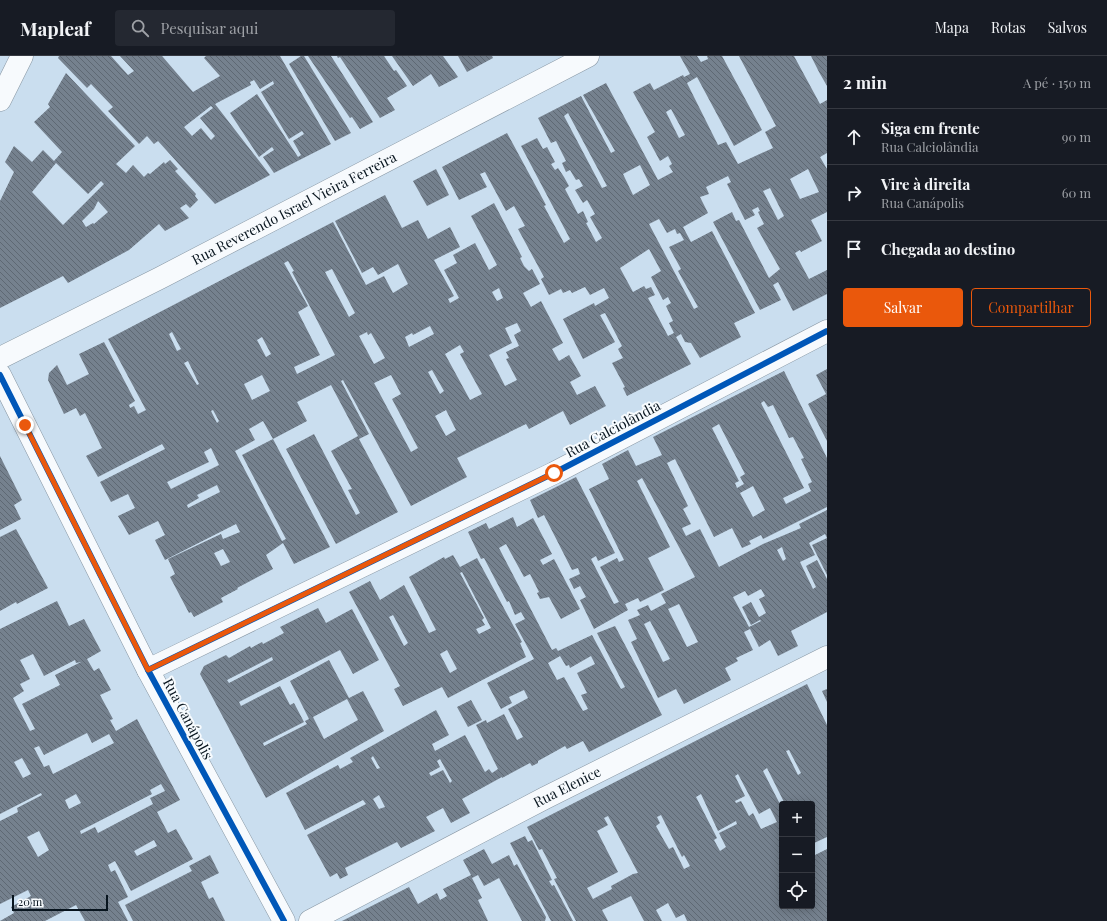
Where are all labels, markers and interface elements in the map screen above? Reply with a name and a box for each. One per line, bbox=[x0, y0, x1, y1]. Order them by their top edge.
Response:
search box bbox=[115, 10, 395, 46]
text: Mapleaf bbox=[20, 15, 91, 41]
icon: search bbox=[129, 17, 151, 39]
text: Pesquisar aqui bbox=[161, 18, 258, 38]
text: Mapa bbox=[935, 18, 969, 37]
text: Rotas bbox=[991, 18, 1026, 37]
text: Salvos bbox=[1048, 18, 1087, 37]
text: 2 min bbox=[843, 71, 887, 93]
text: A pé · 150 m bbox=[1023, 74, 1091, 91]
text: Siga em frente bbox=[881, 118, 980, 138]
icon: ahead bbox=[843, 126, 865, 148]
text: 90 m bbox=[1062, 128, 1091, 145]
text: Rua Calciolândia bbox=[881, 138, 978, 155]
street label: Rua Reverendo Israel Vieira Ferreira bbox=[188, 147, 400, 269]
text: Vire à direita bbox=[881, 174, 970, 194]
icon: right bbox=[843, 182, 865, 204]
text: 60 m bbox=[1062, 184, 1091, 201]
text: Rua Canápolis bbox=[881, 194, 964, 211]
icon: arrive bbox=[843, 238, 865, 260]
text: Chegada ao destino bbox=[881, 239, 1015, 259]
button: Salvar bbox=[843, 288, 963, 327]
button: Compartilhar bbox=[971, 288, 1091, 327]
street label: Rua Calciolândia bbox=[562, 396, 664, 462]
route end bbox=[16, 416, 34, 434]
route start bbox=[545, 464, 563, 482]
street label: Rua Canápolis bbox=[159, 675, 218, 763]
street label: Rua Elenice bbox=[530, 762, 604, 812]
map controls bbox=[779, 801, 815, 909]
button: + bbox=[779, 801, 815, 837]
button: − bbox=[779, 837, 815, 873]
button: locate bbox=[779, 873, 815, 909]
scale bar bbox=[12, 893, 108, 912]
text: 20 m bbox=[18, 894, 42, 909]

